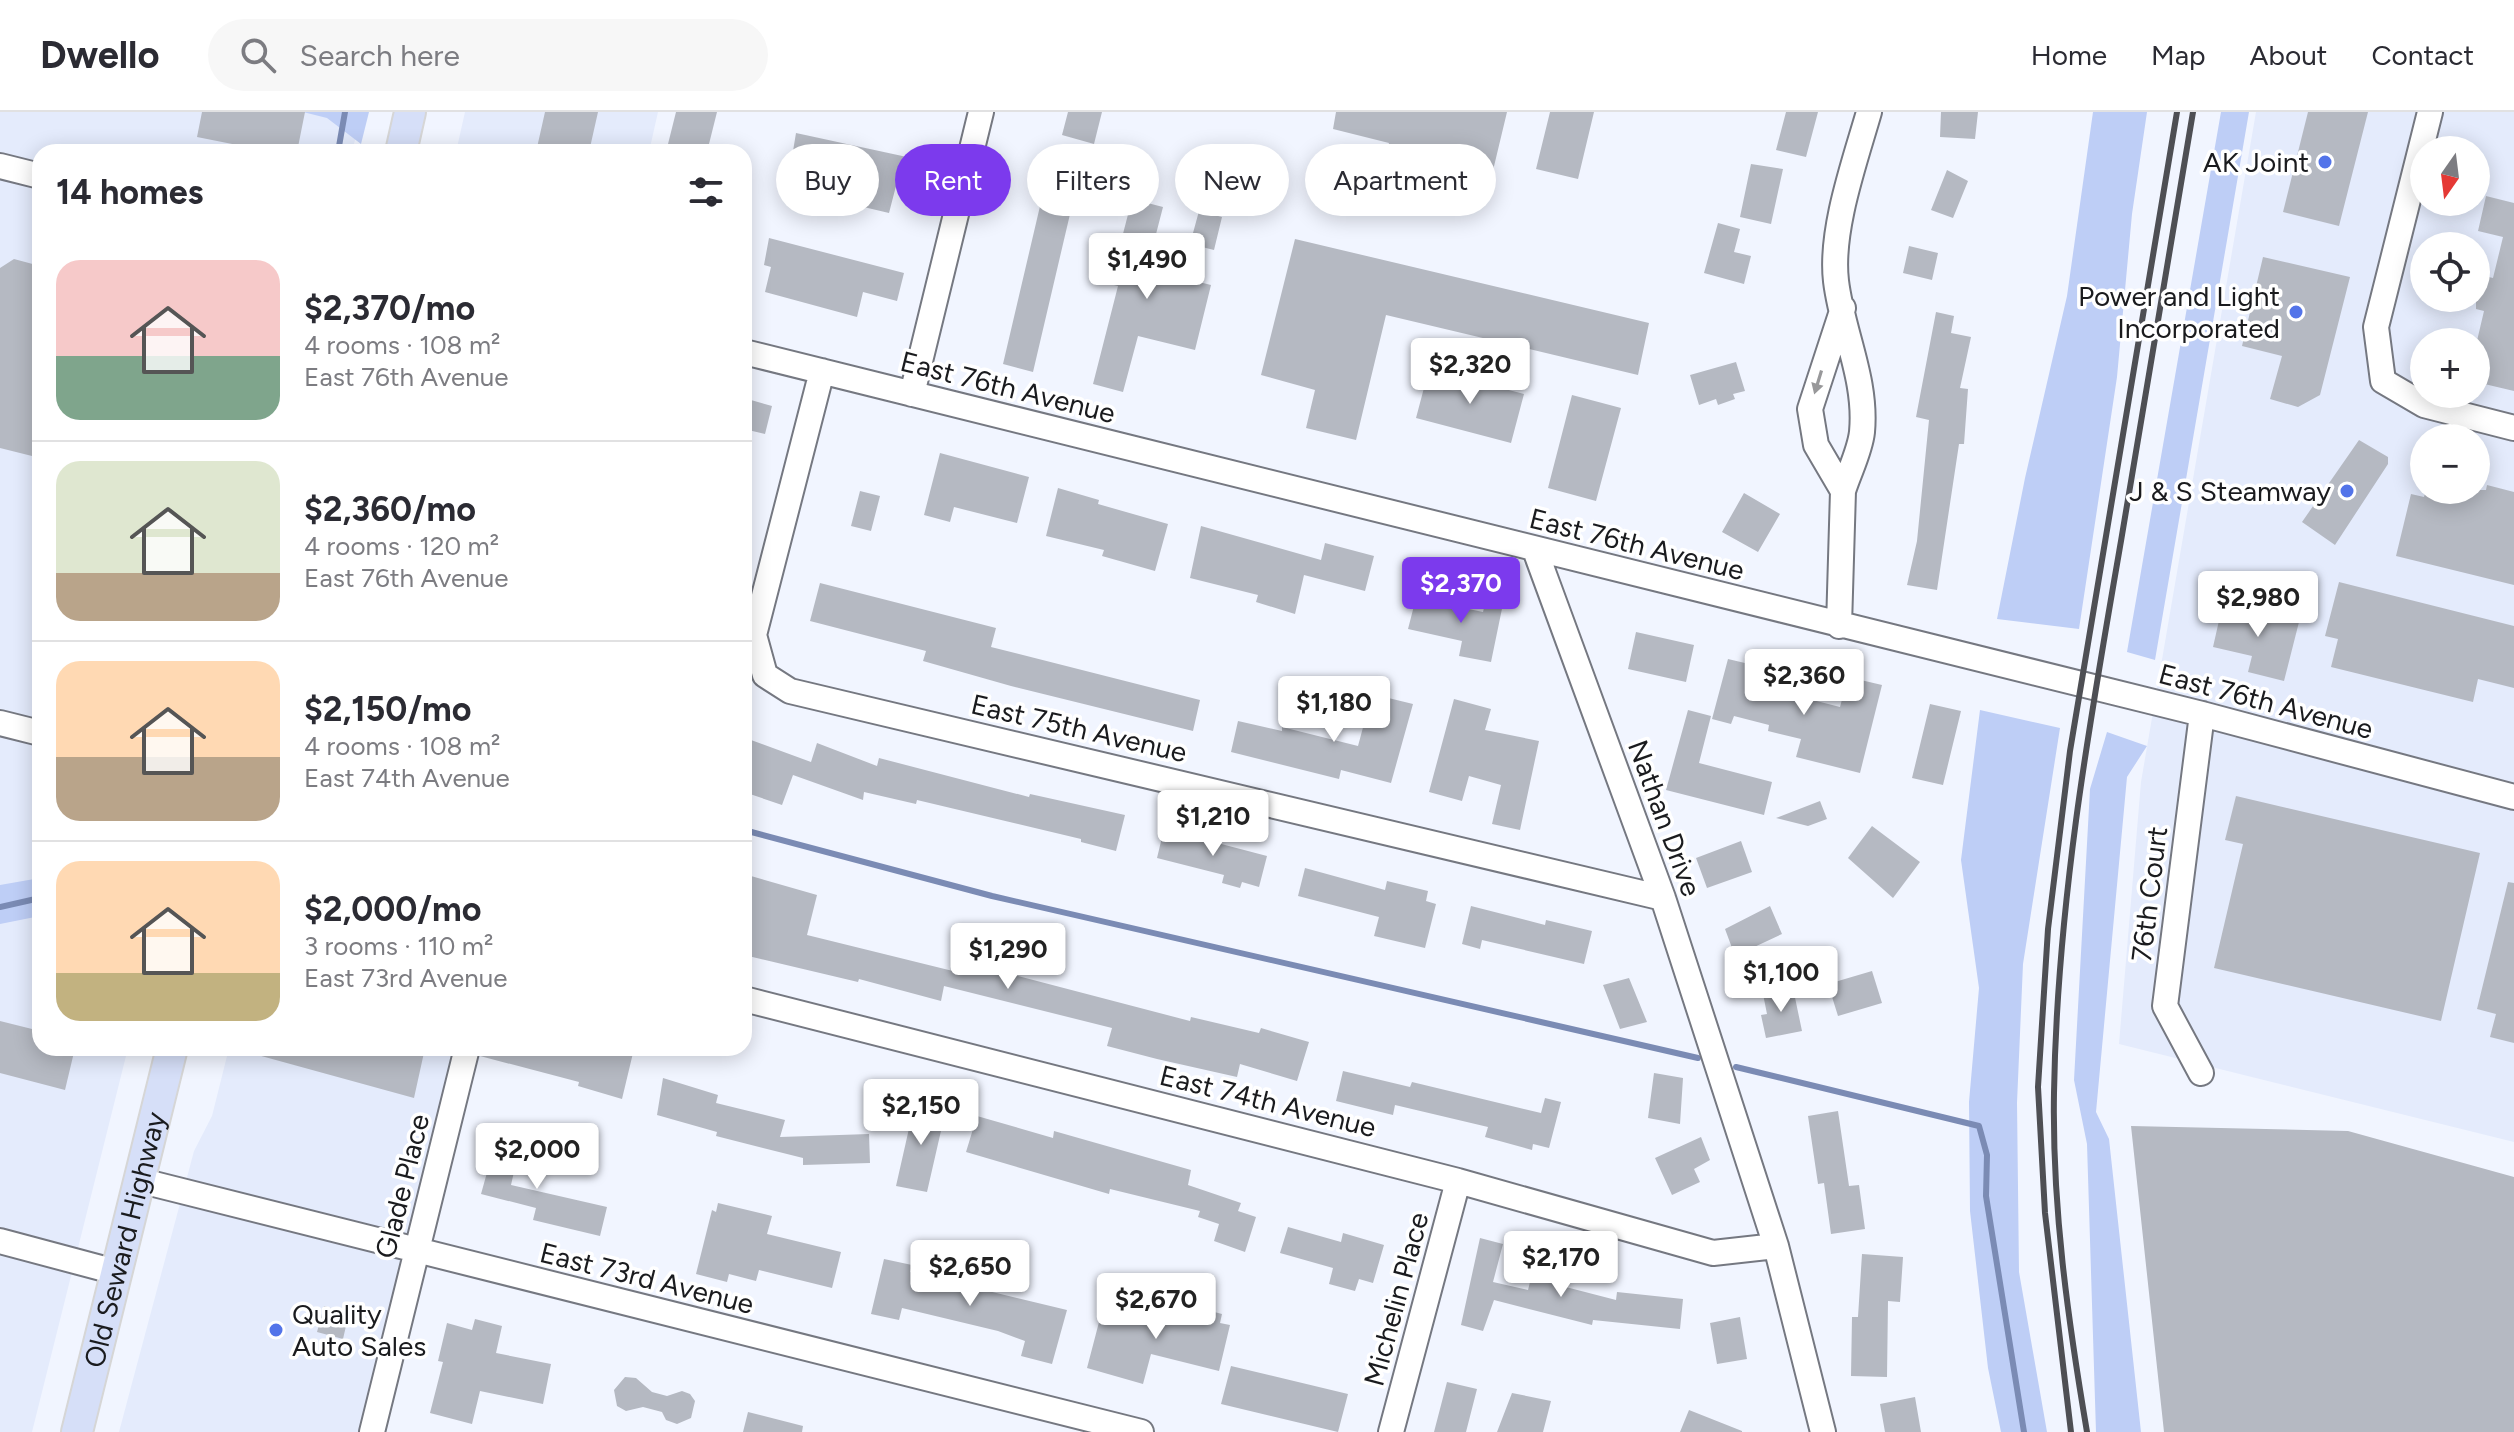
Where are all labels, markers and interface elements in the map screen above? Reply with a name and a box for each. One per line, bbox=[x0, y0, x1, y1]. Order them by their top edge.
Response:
search box bbox=[208, 19, 768, 91]
text: Dwello bbox=[40, 32, 160, 78]
icon: search bbox=[236, 33, 280, 77]
text: Search here bbox=[300, 37, 460, 74]
text: Home bbox=[2031, 38, 2107, 72]
text: Map bbox=[2151, 38, 2206, 72]
text: About bbox=[2250, 38, 2327, 72]
text: Contact bbox=[2371, 38, 2474, 72]
north arrow bbox=[2410, 136, 2490, 216]
map controls bbox=[2410, 136, 2490, 504]
chip: Buy bbox=[776, 144, 879, 216]
chip: Rent bbox=[895, 144, 1011, 216]
chip: Filters bbox=[1027, 144, 1159, 216]
chip: New bbox=[1175, 144, 1289, 216]
chip: Apartment bbox=[1305, 144, 1496, 216]
place label: AK Joint bbox=[2203, 145, 2309, 179]
marker: AK Joint bbox=[2316, 153, 2334, 171]
icon: filters bbox=[684, 170, 728, 214]
text: 14 homes bbox=[56, 172, 203, 213]
button: locate bbox=[2410, 232, 2490, 312]
pin: $1,490 bbox=[1082, 233, 1212, 301]
text: $1,490 bbox=[1107, 243, 1187, 275]
place label: Power and Light Incorporated bbox=[2078, 279, 2280, 345]
text: $2,370/mo bbox=[304, 288, 475, 329]
icon: home bbox=[120, 292, 216, 388]
marker: Power and Light Incorporated bbox=[2287, 303, 2305, 321]
button: + bbox=[2410, 328, 2490, 408]
text: 4 rooms · 108 m² bbox=[304, 329, 501, 361]
pin: $2,320 bbox=[1405, 338, 1535, 406]
street label: East 76th Avenue bbox=[897, 344, 1119, 430]
text: $2,320 bbox=[1429, 348, 1511, 380]
text: East 76th Avenue bbox=[304, 361, 508, 393]
one-way arrow bbox=[1811, 370, 1824, 394]
button: − bbox=[2410, 424, 2490, 504]
place label: J & S Steamway bbox=[2129, 474, 2331, 508]
marker: J & S Steamway bbox=[2338, 482, 2356, 500]
text: $2,360/mo bbox=[304, 489, 476, 530]
icon: home bbox=[120, 493, 216, 589]
street label: East 76th Avenue bbox=[1526, 501, 1748, 587]
text: 4 rooms · 120 m² bbox=[304, 530, 499, 562]
pin: $2,370 bbox=[1396, 557, 1526, 625]
text: East 76th Avenue bbox=[304, 562, 508, 594]
text: $2,370 bbox=[1420, 567, 1502, 599]
pin: $2,980 bbox=[2193, 571, 2323, 639]
text: $2,980 bbox=[2216, 581, 2300, 613]
pin: $2,360 bbox=[1739, 649, 1869, 717]
street label: East 76th Avenue bbox=[2155, 656, 2377, 746]
text: $2,360 bbox=[1763, 659, 1845, 691]
pin: $1,180 bbox=[1269, 676, 1399, 744]
text: $1,180 bbox=[1296, 686, 1372, 718]
street label: East 75th Avenue bbox=[968, 687, 1190, 769]
text: $2,150/mo bbox=[304, 689, 471, 730]
icon: home bbox=[120, 693, 216, 789]
text: 4 rooms · 108 m² bbox=[304, 730, 501, 762]
street label: Nathan Drive bbox=[1621, 735, 1709, 901]
text: East 74th Avenue bbox=[304, 762, 510, 794]
pin: $1,210 bbox=[1148, 790, 1278, 858]
text: $1,210 bbox=[1176, 800, 1250, 832]
street label: 76th Court bbox=[2124, 824, 2174, 964]
text: $2,000/mo bbox=[304, 889, 481, 930]
icon: home bbox=[120, 893, 216, 989]
pin: $1,290 bbox=[943, 923, 1073, 991]
text: 3 rooms · 110 m² bbox=[304, 930, 493, 962]
text: $1,290 bbox=[968, 933, 1048, 965]
pin: $1,100 bbox=[1716, 946, 1846, 1014]
text: $1,100 bbox=[1743, 956, 1819, 988]
text: East 73rd Avenue bbox=[304, 962, 508, 994]
street label: East 74th Avenue bbox=[1156, 1058, 1380, 1144]
pin: $2,150 bbox=[856, 1079, 986, 1147]
text: $2,150 bbox=[881, 1089, 961, 1121]
street label: Old Seward Highway bbox=[77, 1108, 173, 1371]
street label: Glade Place bbox=[368, 1110, 436, 1262]
pin: $2,000 bbox=[472, 1123, 602, 1191]
text: $2,000 bbox=[494, 1133, 580, 1165]
street label: Michelin Place bbox=[1356, 1208, 1436, 1390]
pin: $2,170 bbox=[1496, 1231, 1626, 1299]
street label: East 73rd Avenue bbox=[537, 1235, 757, 1321]
pin: $2,650 bbox=[905, 1240, 1035, 1308]
text: $2,170 bbox=[1522, 1241, 1600, 1273]
text: $2,650 bbox=[928, 1250, 1012, 1282]
pin: $2,670 bbox=[1091, 1273, 1221, 1341]
text: $2,670 bbox=[1115, 1283, 1197, 1315]
place label: Quality Auto Sales bbox=[292, 1297, 426, 1363]
marker: Quality Auto Sales bbox=[267, 1321, 285, 1339]

